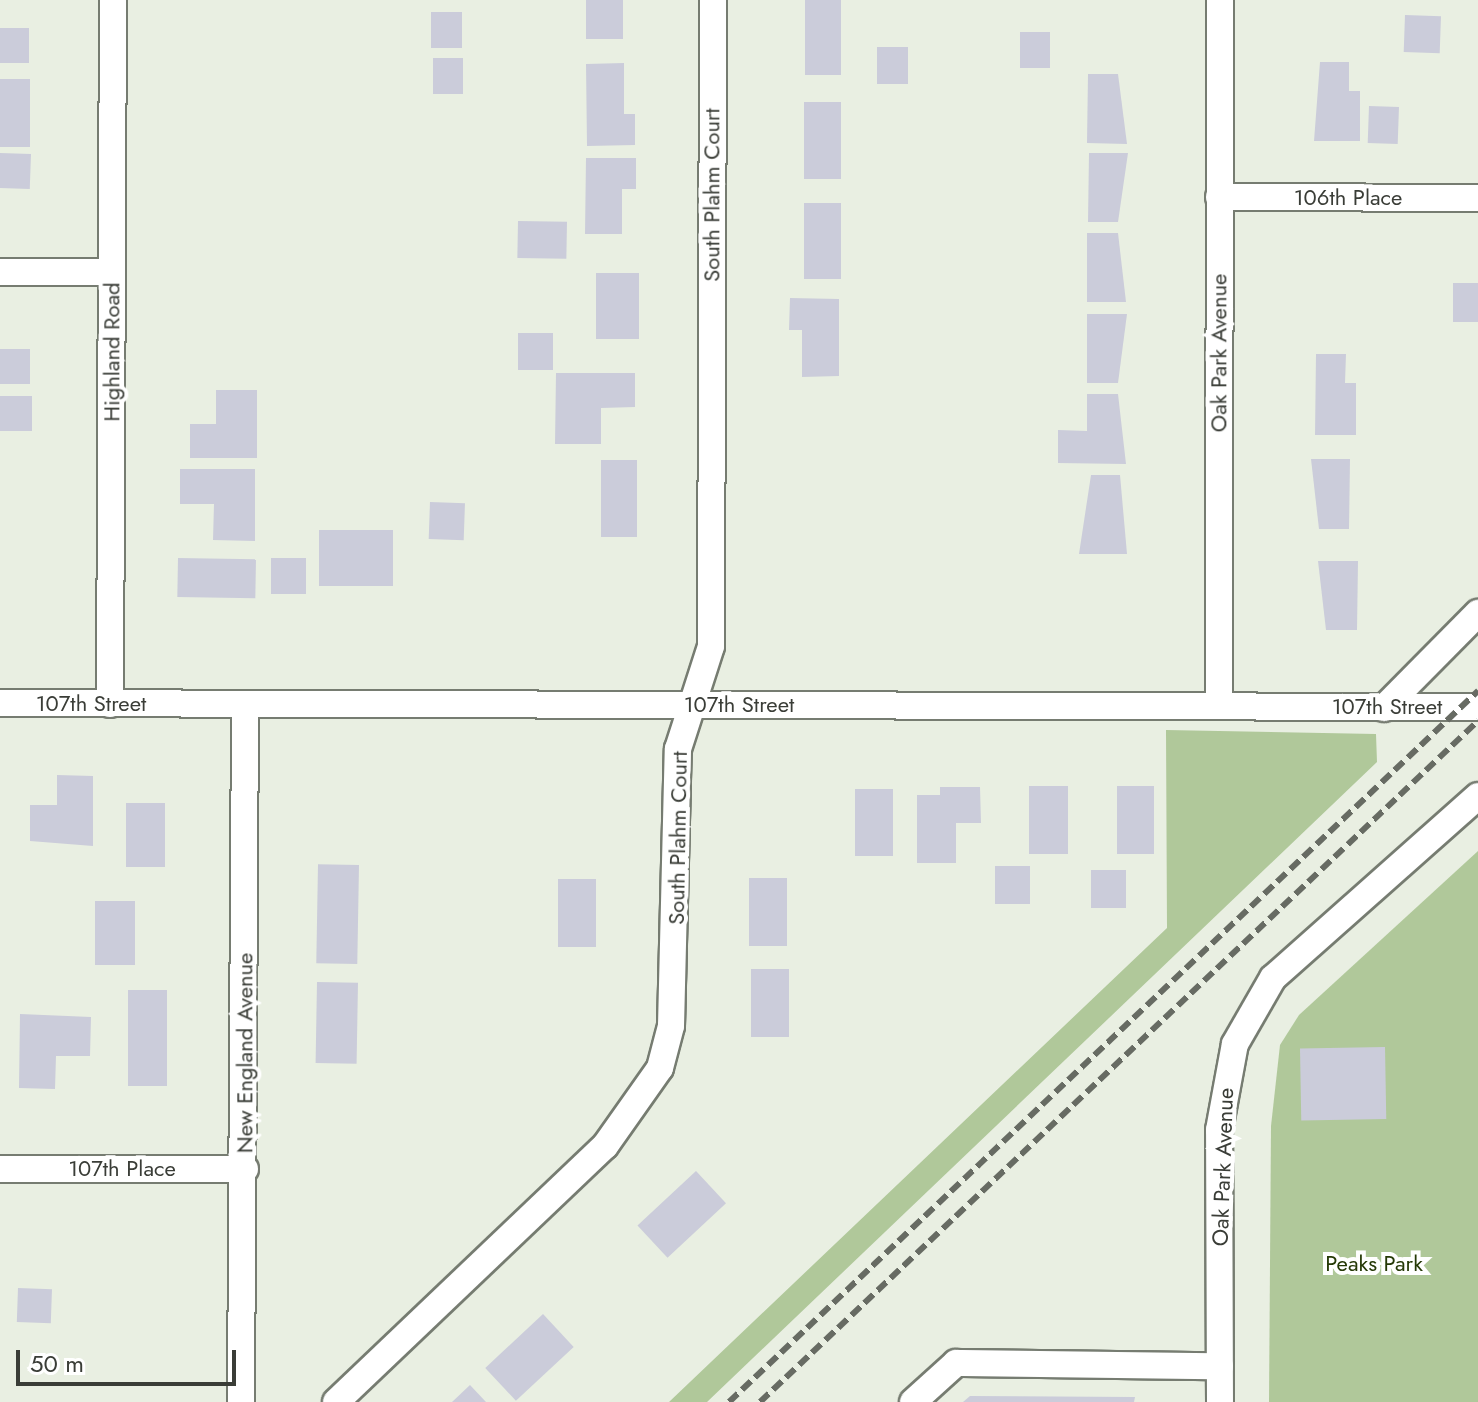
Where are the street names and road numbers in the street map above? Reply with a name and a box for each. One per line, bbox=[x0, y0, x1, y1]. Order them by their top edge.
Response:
street label: South Plahm Court bbox=[699, 108, 725, 282]
street label: 106th Place bbox=[1294, 185, 1402, 211]
street label: Oak Park Avenue bbox=[1206, 274, 1232, 432]
street label: Highland Road bbox=[99, 282, 125, 422]
street label: 107th Street bbox=[36, 691, 146, 717]
street label: 107th Street bbox=[684, 692, 794, 718]
street label: 107th Street bbox=[1332, 694, 1442, 720]
street label: South Plahm Court bbox=[663, 751, 693, 925]
street label: New England Avenue bbox=[232, 953, 258, 1153]
street label: Oak Park Avenue bbox=[1207, 1087, 1239, 1247]
street label: 107th Place bbox=[68, 1156, 176, 1182]

